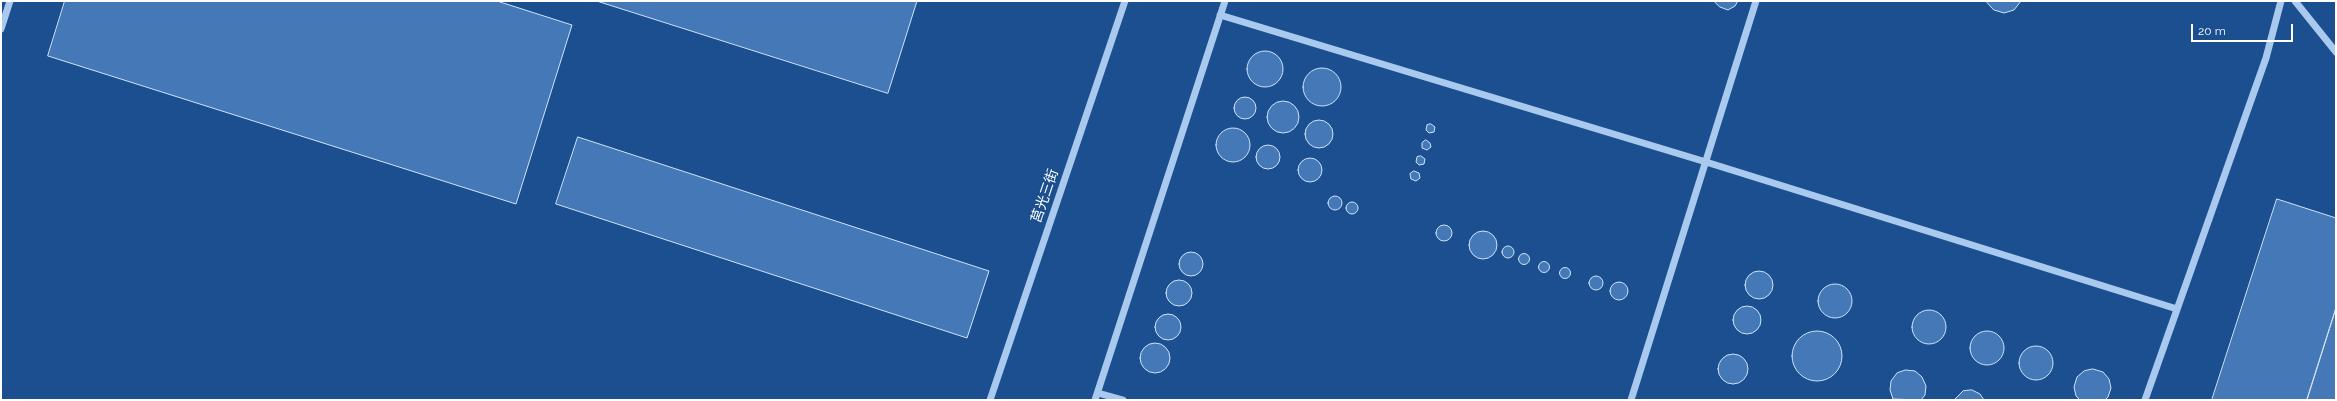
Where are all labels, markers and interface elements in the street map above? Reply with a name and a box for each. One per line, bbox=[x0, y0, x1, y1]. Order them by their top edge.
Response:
scale bar bbox=[2193, 16, 2295, 42]
text: 20 m bbox=[2198, 24, 2226, 38]
street label: 莒光三街 bbox=[1028, 167, 1062, 225]

